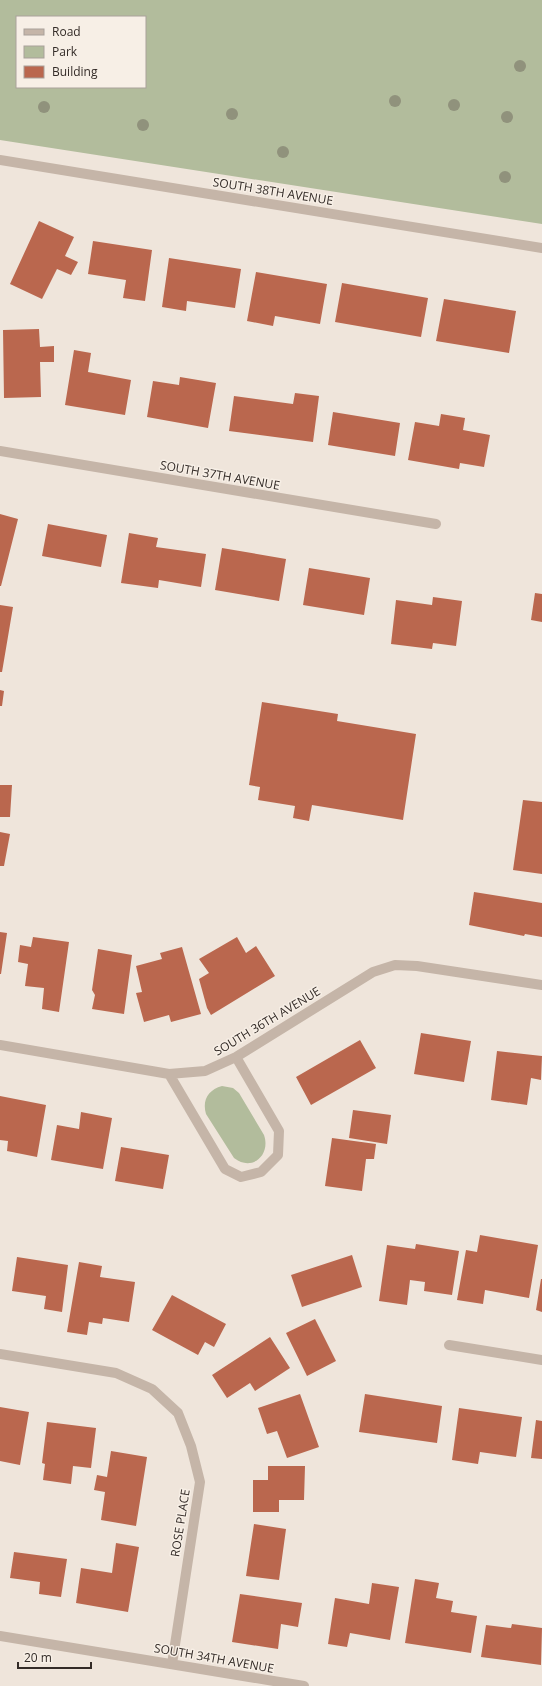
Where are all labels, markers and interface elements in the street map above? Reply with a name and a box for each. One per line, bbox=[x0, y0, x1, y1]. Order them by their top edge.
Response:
legend bbox=[16, 16, 146, 88]
text: Road bbox=[52, 23, 81, 40]
text: Park bbox=[52, 43, 78, 60]
text: Building bbox=[52, 63, 98, 80]
street label: SOUTH 38TH AVENUE bbox=[212, 173, 334, 209]
street label: SOUTH 37TH AVENUE bbox=[159, 456, 281, 494]
street label: SOUTH 36TH AVENUE bbox=[211, 982, 323, 1060]
street label: ROSE PLACE bbox=[166, 1488, 194, 1558]
street label: SOUTH 34TH AVENUE bbox=[153, 1639, 275, 1677]
scale bar bbox=[18, 1644, 91, 1670]
text: 20 m bbox=[24, 1649, 52, 1666]

